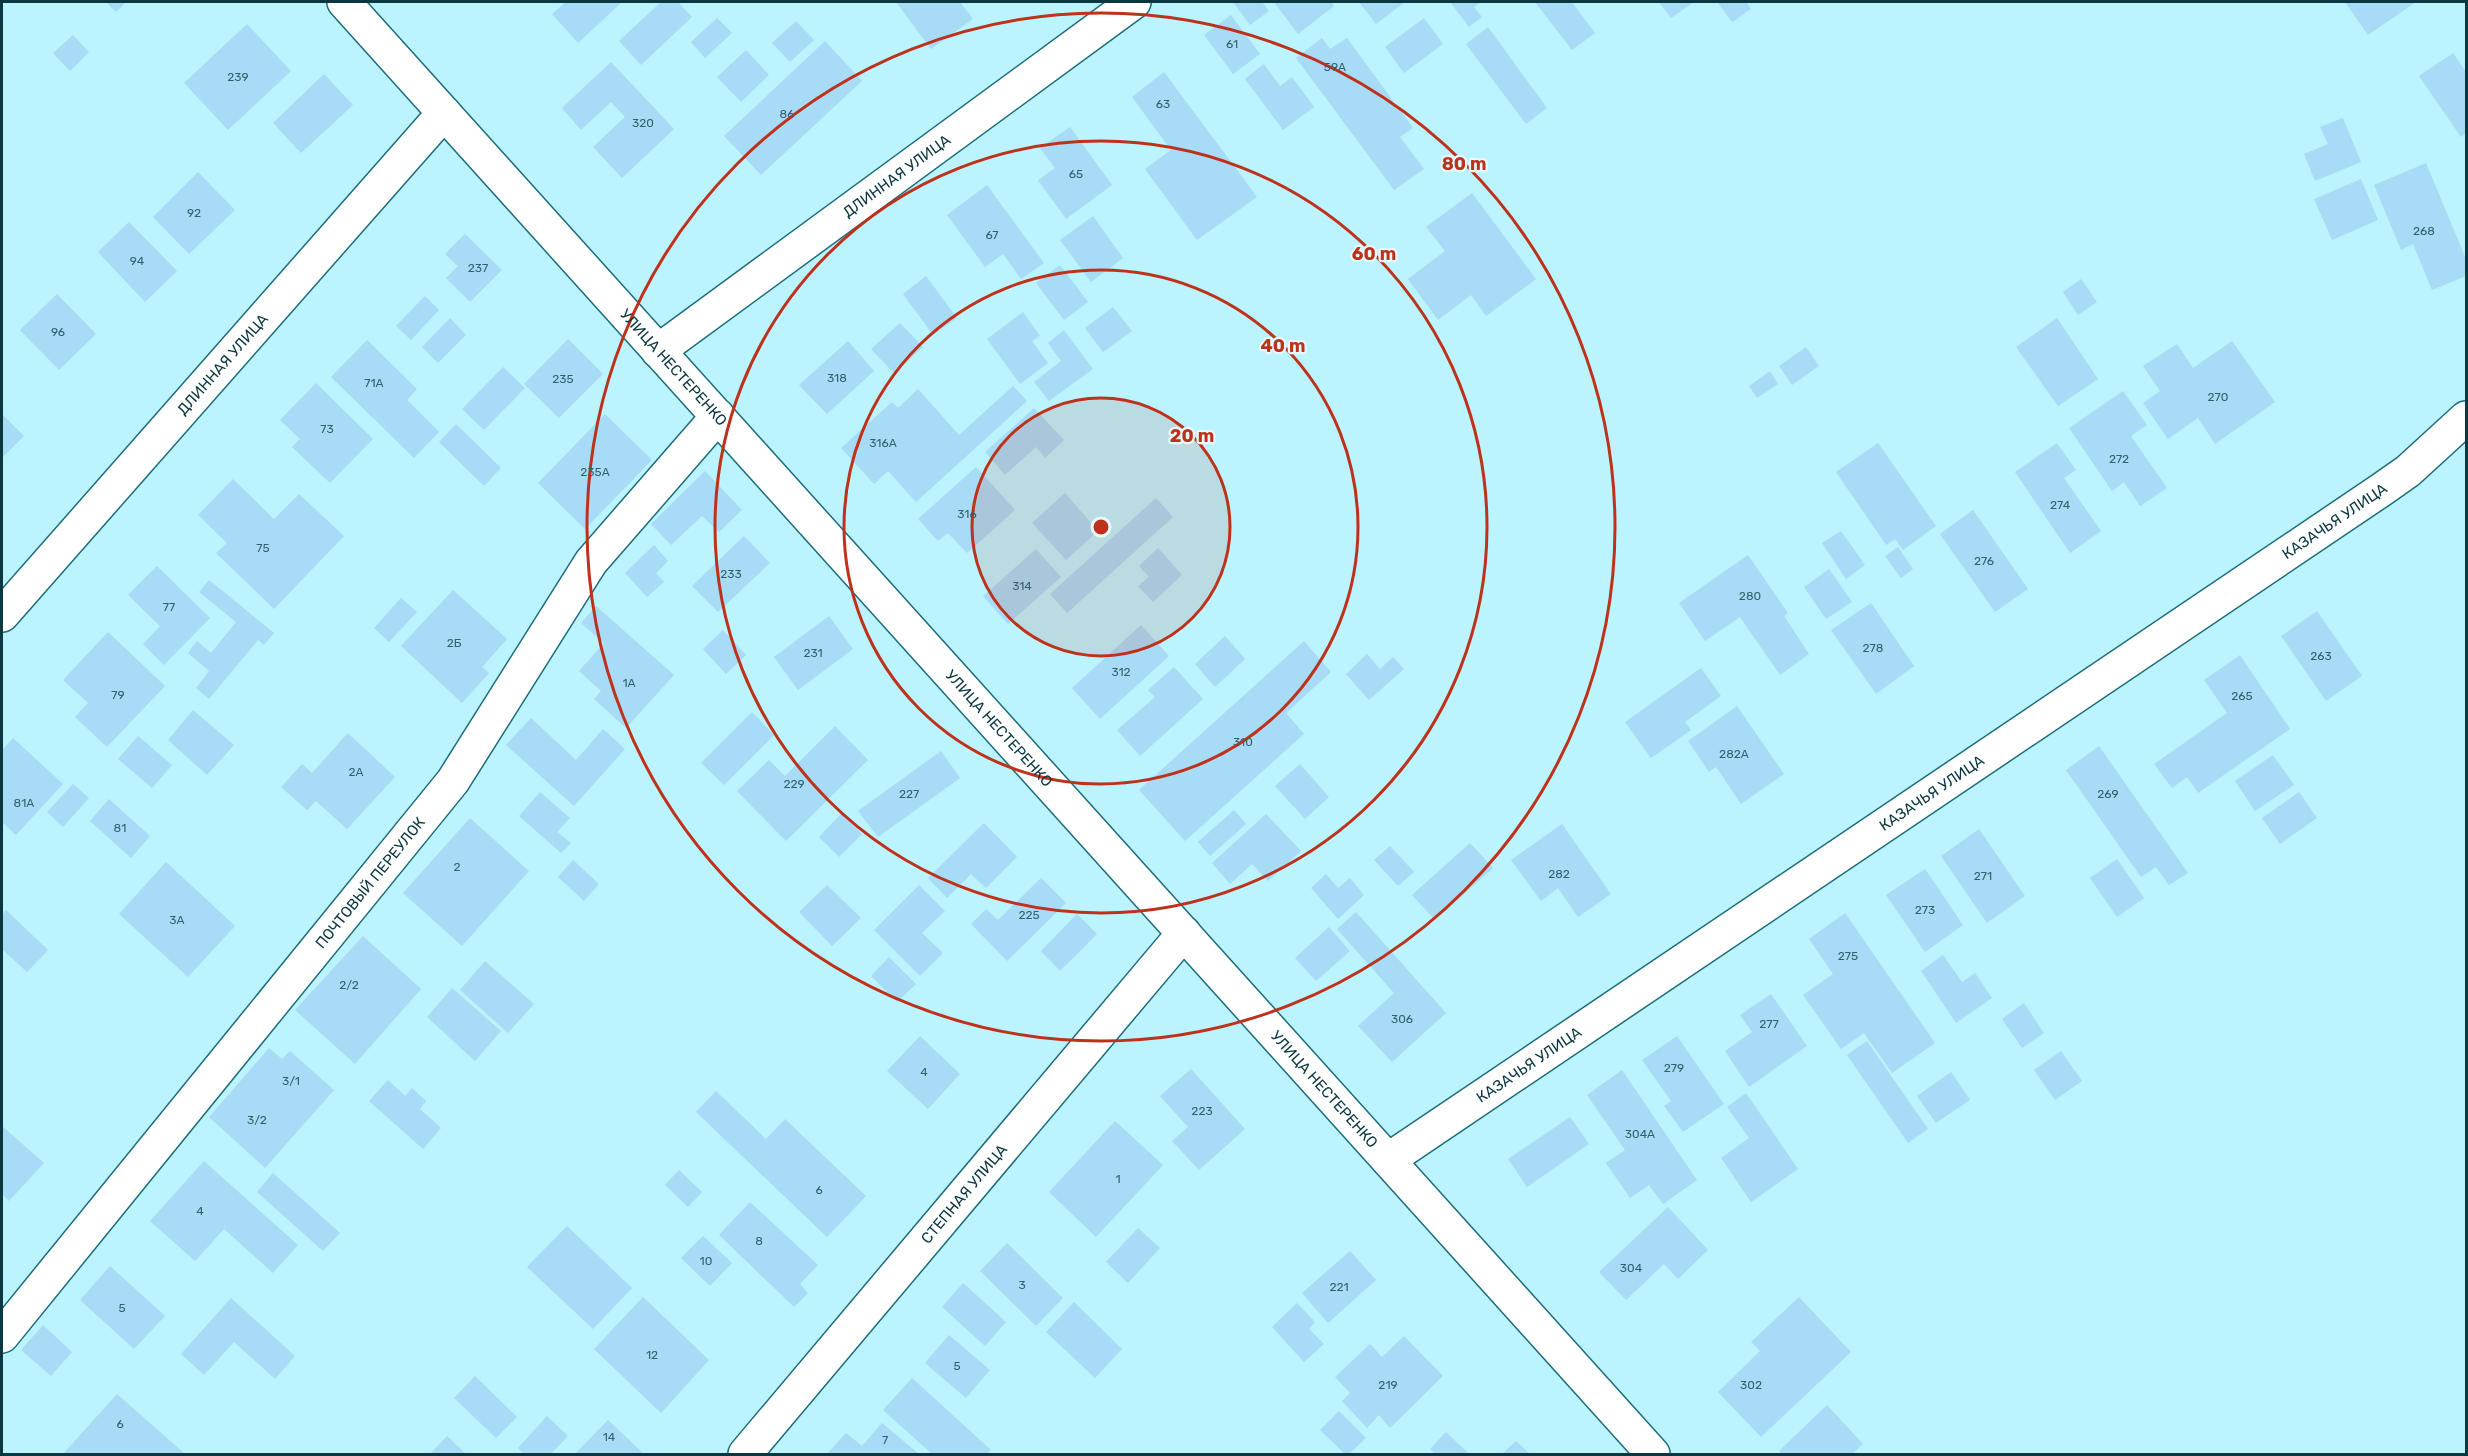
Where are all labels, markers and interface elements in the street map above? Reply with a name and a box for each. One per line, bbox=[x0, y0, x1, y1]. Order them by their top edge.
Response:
house number: 61 bbox=[1226, 37, 1238, 51]
house number: 59А bbox=[1324, 60, 1346, 74]
house number: 239 bbox=[227, 70, 249, 84]
house number: 63 bbox=[1156, 97, 1170, 111]
house number: 86 bbox=[780, 107, 794, 121]
house number: 320 bbox=[632, 116, 654, 130]
street label: ДЛИННАЯ УЛИЦА bbox=[840, 131, 954, 221]
text: 80 m bbox=[1442, 153, 1486, 175]
house number: 65 bbox=[1069, 167, 1083, 181]
house number: 92 bbox=[187, 206, 201, 220]
house number: 268 bbox=[2413, 224, 2435, 238]
house number: 67 bbox=[985, 228, 999, 242]
text: 60 m bbox=[1352, 243, 1396, 265]
house number: 94 bbox=[130, 254, 145, 268]
house number: 237 bbox=[468, 261, 488, 275]
street label: УЛИЦА НЕСТЕРЕНКО bbox=[616, 305, 731, 430]
street label: ДЛИННАЯ УЛИЦА bbox=[173, 310, 272, 419]
house number: 96 bbox=[51, 325, 65, 339]
text: 40 m bbox=[1261, 335, 1305, 357]
house number: 318 bbox=[827, 371, 847, 385]
house number: 235 bbox=[552, 372, 574, 386]
house number: 71А bbox=[364, 376, 384, 390]
house number: 270 bbox=[2208, 390, 2228, 404]
house number: 73 bbox=[320, 422, 334, 436]
text: 20 m bbox=[1170, 425, 1214, 447]
house number: 316А bbox=[869, 436, 897, 450]
house number: 272 bbox=[2109, 452, 2129, 466]
house number: 235А bbox=[580, 465, 610, 479]
street label: КАЗАЧЬЯ УЛИЦА bbox=[2279, 480, 2391, 563]
house number: 274 bbox=[2050, 498, 2071, 512]
house number: 316 bbox=[957, 507, 977, 521]
centre of rings bbox=[1091, 517, 1111, 537]
house number: 75 bbox=[256, 541, 270, 555]
house number: 276 bbox=[1974, 554, 1994, 568]
house number: 233 bbox=[720, 567, 742, 581]
house number: 314 bbox=[1012, 579, 1032, 593]
house number: 280 bbox=[1739, 589, 1761, 603]
house number: 77 bbox=[163, 600, 175, 614]
house number: 2Б bbox=[447, 636, 462, 650]
house number: 278 bbox=[1863, 641, 1883, 655]
house number: 231 bbox=[803, 646, 823, 660]
house number: 263 bbox=[2310, 649, 2332, 663]
house number: 312 bbox=[1111, 665, 1131, 679]
street label: УЛИЦА НЕСТЕРЕНКО bbox=[942, 666, 1056, 791]
house number: 1А bbox=[622, 676, 636, 690]
house number: 79 bbox=[111, 688, 125, 702]
house number: 265 bbox=[2231, 689, 2253, 703]
house number: 310 bbox=[1233, 735, 1253, 749]
house number: 282А bbox=[1719, 747, 1749, 761]
street label: КАЗАЧЬЯ УЛИЦА bbox=[1876, 751, 1988, 835]
house number: 2А bbox=[348, 765, 364, 779]
house number: 229 bbox=[783, 777, 805, 791]
house number: 227 bbox=[899, 787, 919, 801]
house number: 269 bbox=[2097, 787, 2119, 801]
house number: 81А bbox=[14, 796, 34, 810]
street label: ПОЧТОВЫЙ ПЕРЕУЛОК bbox=[312, 813, 429, 952]
house number: 81 bbox=[114, 821, 126, 835]
house number: 2 bbox=[453, 860, 461, 874]
house number: 282 bbox=[1548, 867, 1570, 881]
house number: 271 bbox=[1974, 869, 1992, 883]
house number: 273 bbox=[1915, 903, 1935, 917]
house number: 225 bbox=[1018, 908, 1040, 922]
house number: 3А bbox=[169, 913, 185, 927]
house number: 275 bbox=[1838, 949, 1858, 963]
house number: 2/2 bbox=[339, 978, 359, 992]
house number: 306 bbox=[1391, 1012, 1413, 1026]
house number: 277 bbox=[1759, 1017, 1779, 1031]
street label: КАЗАЧЬЯ УЛИЦА bbox=[1473, 1023, 1585, 1107]
street label: УЛИЦА НЕСТЕРЕНКО bbox=[1267, 1027, 1382, 1151]
house number: 279 bbox=[1664, 1061, 1684, 1075]
house number: 4 bbox=[920, 1065, 928, 1079]
house number: 3/1 bbox=[282, 1074, 300, 1088]
house number: 223 bbox=[1191, 1104, 1213, 1118]
house number: 3/2 bbox=[247, 1113, 267, 1127]
house number: 304А bbox=[1625, 1127, 1655, 1141]
street label: СТЕПНАЯ УЛИЦА bbox=[917, 1141, 1011, 1247]
house number: 1 bbox=[1115, 1172, 1121, 1186]
house number: 6 bbox=[815, 1183, 823, 1197]
house number: 4 bbox=[196, 1204, 204, 1218]
house number: 8 bbox=[755, 1234, 763, 1248]
house number: 10 bbox=[700, 1254, 712, 1268]
house number: 304 bbox=[1620, 1261, 1643, 1275]
house number: 3 bbox=[1018, 1278, 1026, 1292]
house number: 221 bbox=[1329, 1280, 1349, 1294]
house number: 5 bbox=[118, 1301, 126, 1315]
house number: 12 bbox=[646, 1348, 658, 1362]
house number: 5 bbox=[953, 1359, 961, 1373]
house number: 219 bbox=[1378, 1378, 1398, 1392]
house number: 302 bbox=[1740, 1378, 1762, 1392]
house number: 6 bbox=[116, 1417, 124, 1431]
house number: 14 bbox=[603, 1430, 616, 1444]
house number: 7 bbox=[882, 1433, 888, 1447]

